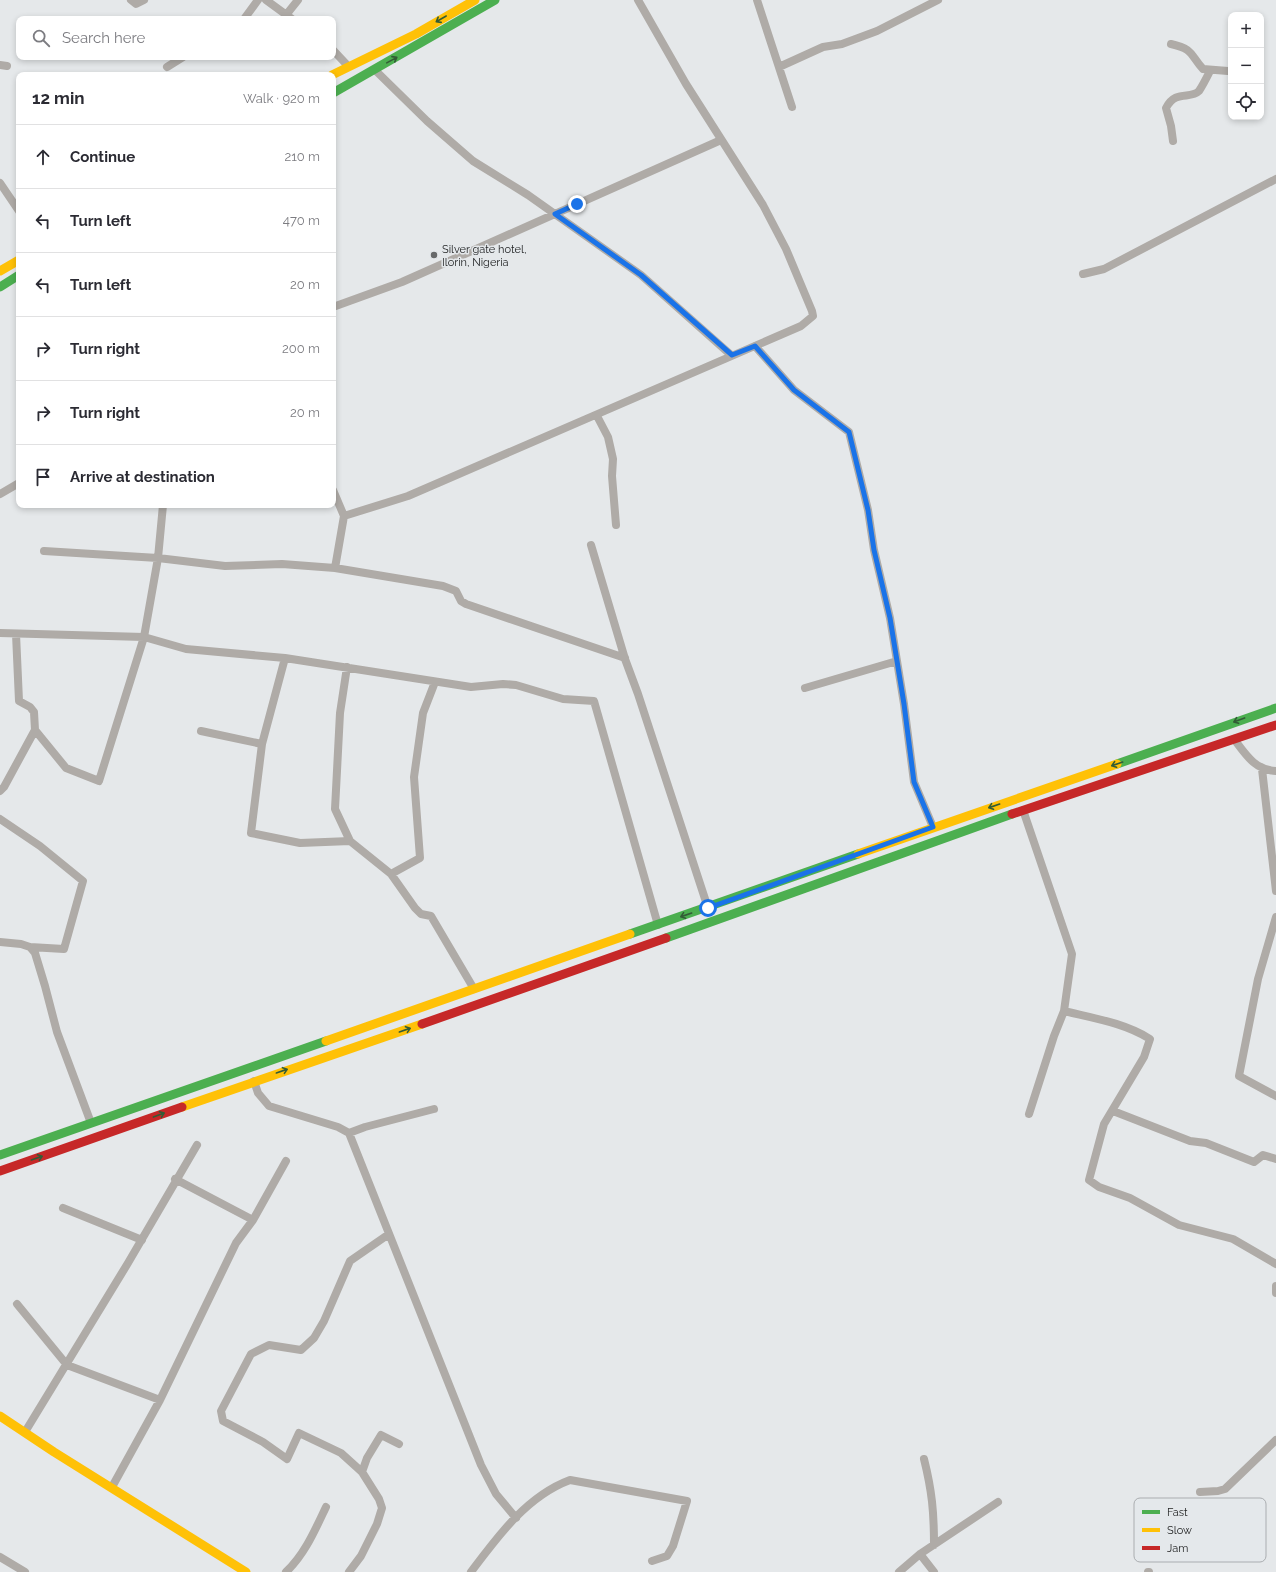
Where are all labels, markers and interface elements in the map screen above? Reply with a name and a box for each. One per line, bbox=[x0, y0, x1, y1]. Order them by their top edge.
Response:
map controls bbox=[1228, 12, 1264, 120]
button: + bbox=[1228, 12, 1264, 48]
search box bbox=[16, 16, 336, 60]
one-way arrow bbox=[435, 16, 447, 24]
icon: search bbox=[30, 27, 52, 49]
text: Search here bbox=[62, 29, 145, 47]
button: − bbox=[1228, 48, 1264, 84]
one-way arrow bbox=[385, 56, 397, 64]
button: locate bbox=[1228, 84, 1264, 120]
text: 12 min bbox=[32, 88, 85, 108]
text: Walk · 920 m bbox=[243, 91, 320, 106]
icon: ahead bbox=[32, 146, 54, 168]
text: Continue bbox=[70, 148, 135, 166]
text: 210 m bbox=[284, 149, 320, 164]
route end bbox=[568, 195, 586, 213]
icon: left bbox=[32, 210, 54, 232]
text: Turn left bbox=[70, 212, 131, 230]
text: 470 m bbox=[283, 213, 320, 228]
place label: Silver gate hotel, Ilorin, Nigeria bbox=[442, 243, 526, 269]
marker: Silver gate hotel, Ilorin, Nigeria bbox=[429, 250, 439, 260]
icon: left bbox=[32, 274, 54, 296]
text: Turn left bbox=[70, 276, 131, 294]
text: 20 m bbox=[290, 277, 320, 292]
icon: right bbox=[32, 338, 54, 360]
text: Turn right bbox=[70, 340, 140, 358]
text: 200 m bbox=[282, 341, 320, 356]
icon: right bbox=[32, 402, 54, 424]
text: Turn right bbox=[70, 404, 140, 422]
text: 20 m bbox=[290, 405, 320, 420]
icon: arrive bbox=[32, 466, 54, 488]
text: Arrive at destination bbox=[70, 468, 215, 486]
one-way arrow bbox=[1233, 717, 1245, 725]
one-way arrow bbox=[1110, 761, 1123, 768]
one-way arrow bbox=[987, 803, 1000, 810]
route start bbox=[699, 899, 717, 917]
one-way arrow bbox=[680, 912, 693, 919]
one-way arrow bbox=[398, 1026, 411, 1033]
one-way arrow bbox=[276, 1067, 288, 1075]
one-way arrow bbox=[153, 1110, 165, 1118]
one-way arrow bbox=[30, 1154, 43, 1161]
legend bbox=[1134, 1498, 1266, 1562]
text: Fast bbox=[1167, 1506, 1188, 1519]
text: Slow bbox=[1167, 1524, 1192, 1537]
text: Jam bbox=[1167, 1542, 1188, 1555]

